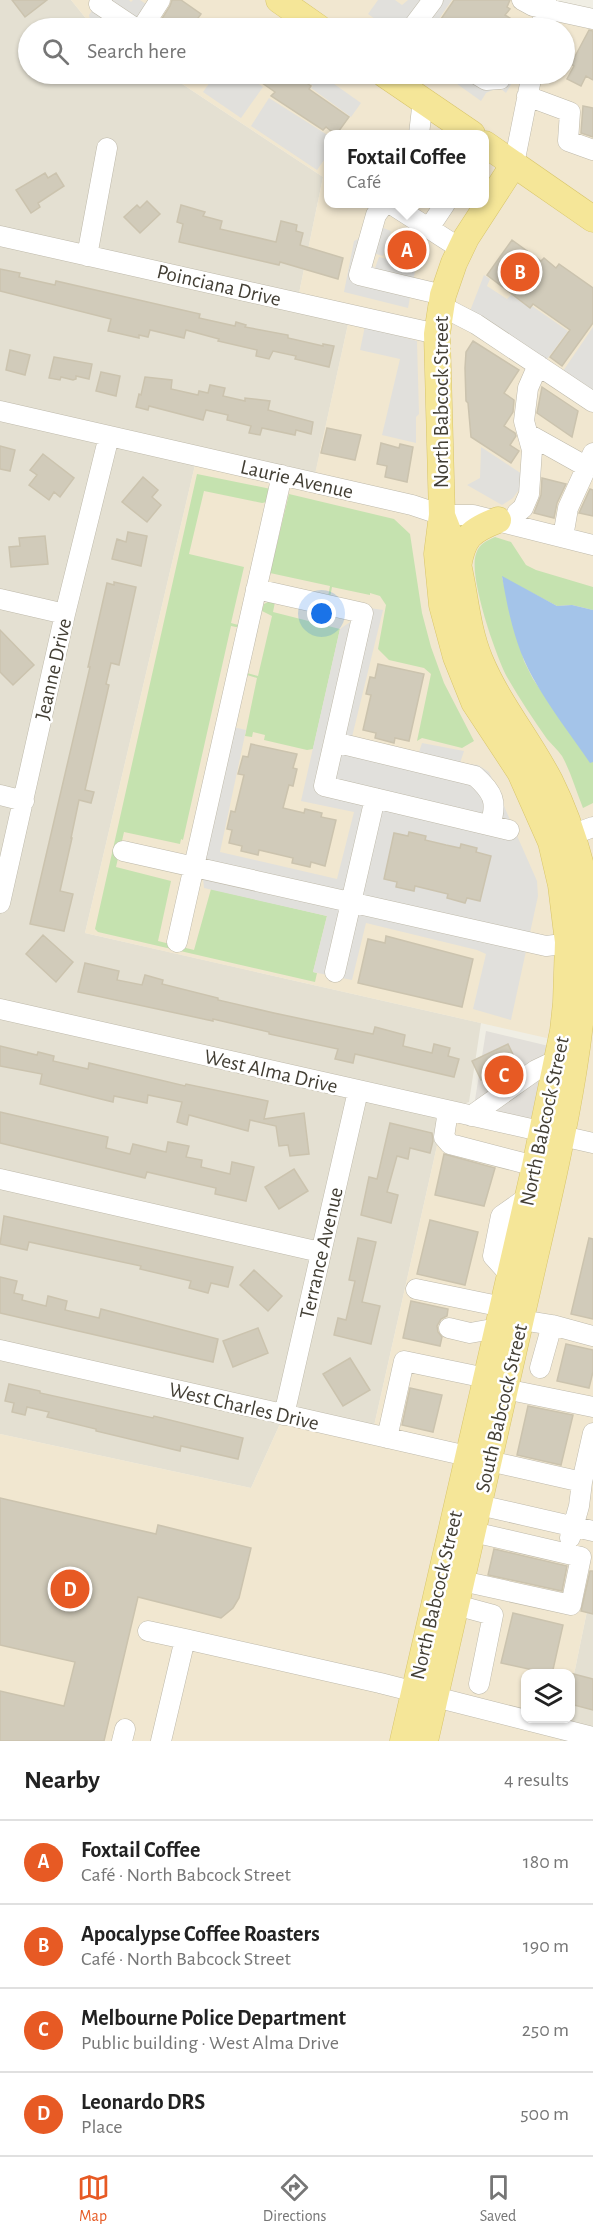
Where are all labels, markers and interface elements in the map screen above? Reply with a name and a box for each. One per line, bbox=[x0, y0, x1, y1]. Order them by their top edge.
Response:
search box bbox=[18, 18, 575, 84]
icon: search bbox=[39, 35, 72, 68]
text: Search here bbox=[87, 40, 186, 62]
popup bbox=[324, 130, 489, 208]
text: Foxtail Coffee bbox=[347, 146, 466, 168]
text: Café bbox=[347, 172, 381, 192]
pin: A bbox=[388, 228, 426, 272]
pin: B bbox=[500, 250, 540, 294]
street label: Poinciana Drive bbox=[155, 261, 283, 310]
street label: North Babcock Street bbox=[431, 315, 452, 488]
street label: Laurie Avenue bbox=[238, 456, 355, 503]
your location bbox=[307, 599, 336, 628]
street label: Jeanne Drive bbox=[32, 616, 75, 722]
street label: North Babcock Street bbox=[516, 1034, 573, 1208]
street label: West Alma Drive bbox=[202, 1046, 340, 1097]
pin: C bbox=[484, 1052, 524, 1098]
street label: Terrance Avenue bbox=[296, 1185, 347, 1321]
street label: South Babcock Street bbox=[472, 1322, 531, 1494]
street label: West Charles Drive bbox=[167, 1379, 321, 1434]
street label: North Babcock Street bbox=[407, 1508, 466, 1682]
pin: D bbox=[50, 1566, 90, 1612]
map controls bbox=[521, 1669, 575, 1723]
button: layers bbox=[521, 1669, 575, 1723]
text: Nearby bbox=[24, 1767, 100, 1793]
text: 4 results bbox=[504, 1770, 569, 1790]
text: Foxtail Coffee bbox=[81, 1839, 200, 1861]
text: A bbox=[38, 1852, 50, 1872]
text: 180 m bbox=[523, 1852, 569, 1872]
text: Café · North Babcock Street bbox=[81, 1865, 291, 1885]
text: Apocalypse Coffee Roasters bbox=[81, 1923, 320, 1945]
text: B bbox=[38, 1936, 49, 1956]
text: 190 m bbox=[523, 1936, 569, 1956]
text: Café · North Babcock Street bbox=[81, 1949, 291, 1969]
text: Melbourne Police Department bbox=[81, 2007, 346, 2029]
text: C bbox=[38, 2020, 49, 2040]
text: 250 m bbox=[522, 2020, 569, 2040]
text: Public building · West Alma Drive bbox=[81, 2033, 339, 2053]
text: Leonardo DRS bbox=[81, 2091, 205, 2113]
text: D bbox=[37, 2104, 50, 2124]
text: 500 m bbox=[520, 2104, 569, 2124]
text: Place bbox=[81, 2117, 122, 2137]
tab: Map bbox=[77, 2171, 110, 2226]
tab: Directions bbox=[263, 2171, 327, 2226]
tab: Saved bbox=[480, 2171, 516, 2226]

